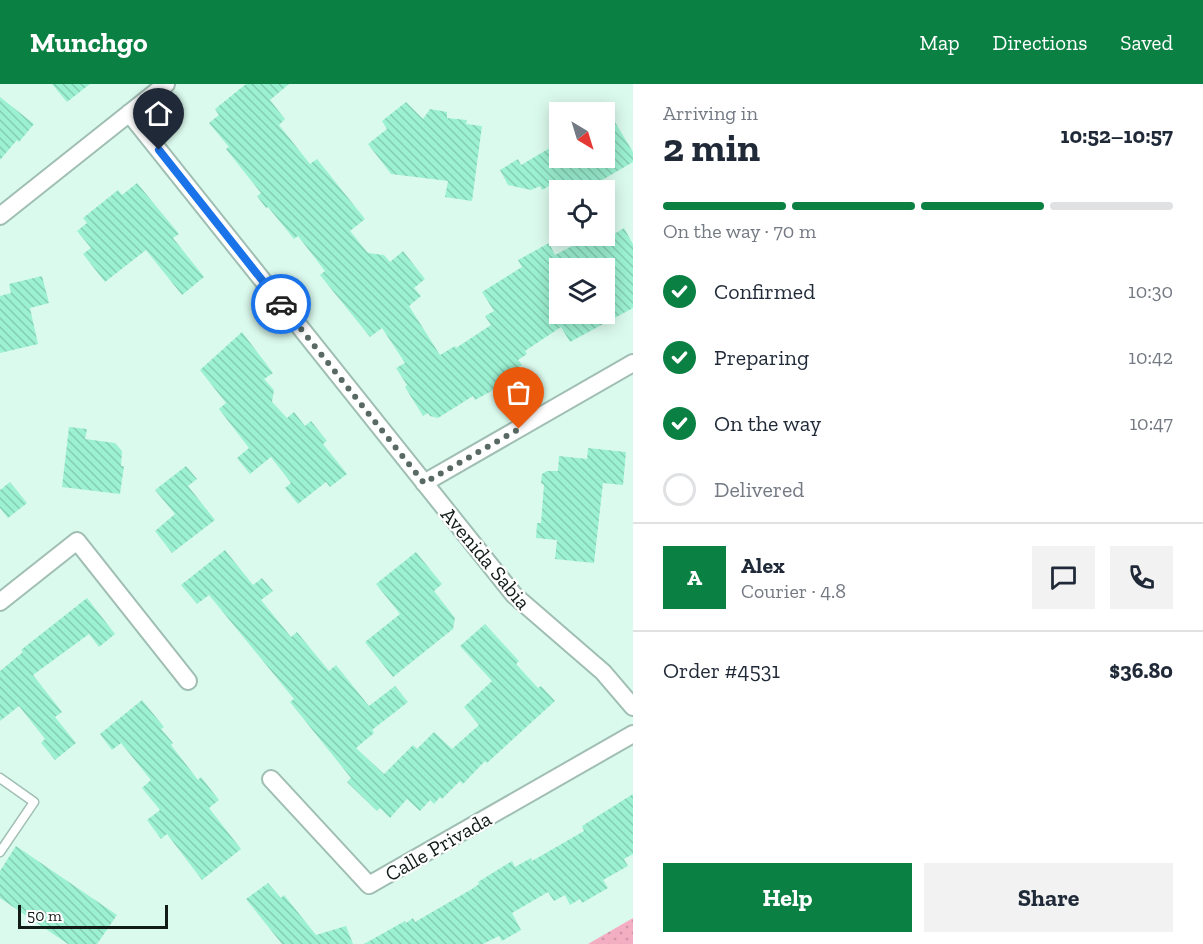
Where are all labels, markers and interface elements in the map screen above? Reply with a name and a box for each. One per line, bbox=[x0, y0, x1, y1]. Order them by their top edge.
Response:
text: Munchgo bbox=[30, 26, 148, 59]
text: Map bbox=[920, 30, 960, 55]
text: Directions bbox=[993, 30, 1087, 55]
text: Saved bbox=[1120, 30, 1173, 55]
pin bbox=[133, 88, 184, 150]
icon: home bbox=[142, 97, 175, 130]
text: Arriving in bbox=[663, 101, 758, 125]
north arrow bbox=[549, 102, 615, 168]
map controls bbox=[549, 102, 615, 324]
text: 10:52–10:57 bbox=[1061, 122, 1173, 149]
text: 2 min bbox=[663, 124, 760, 171]
button: locate bbox=[549, 180, 615, 246]
text: On the way · 70 m bbox=[663, 219, 816, 243]
button: layers bbox=[549, 258, 615, 324]
courier bbox=[251, 274, 311, 334]
icon: check bbox=[663, 275, 696, 308]
text: Confirmed bbox=[714, 278, 815, 305]
text: 10:30 bbox=[1128, 279, 1173, 303]
icon: car bbox=[265, 288, 298, 321]
icon: check bbox=[663, 341, 696, 374]
text: Preparing bbox=[714, 344, 809, 371]
text: 10:42 bbox=[1128, 345, 1173, 369]
pin bbox=[493, 367, 544, 429]
icon: bag bbox=[502, 376, 535, 409]
icon: check bbox=[663, 407, 696, 440]
text: On the way bbox=[714, 410, 821, 437]
text: 10:47 bbox=[1129, 411, 1173, 435]
text: Delivered bbox=[714, 476, 804, 503]
street label: Avenida Sabia bbox=[436, 502, 536, 614]
button: chat bbox=[1032, 546, 1095, 609]
button: phone bbox=[1110, 546, 1173, 609]
text: Alex bbox=[741, 552, 785, 579]
text: A bbox=[687, 564, 702, 591]
text: Courier · 4.8 bbox=[741, 579, 846, 603]
text: Order #4531 bbox=[663, 657, 780, 684]
text: $36.80 bbox=[1109, 657, 1173, 684]
street label: Calle Privada bbox=[380, 806, 496, 886]
button: Help bbox=[663, 863, 912, 932]
button: Share bbox=[924, 863, 1173, 932]
scale bar bbox=[18, 902, 168, 930]
text: 50 m bbox=[27, 906, 62, 925]

